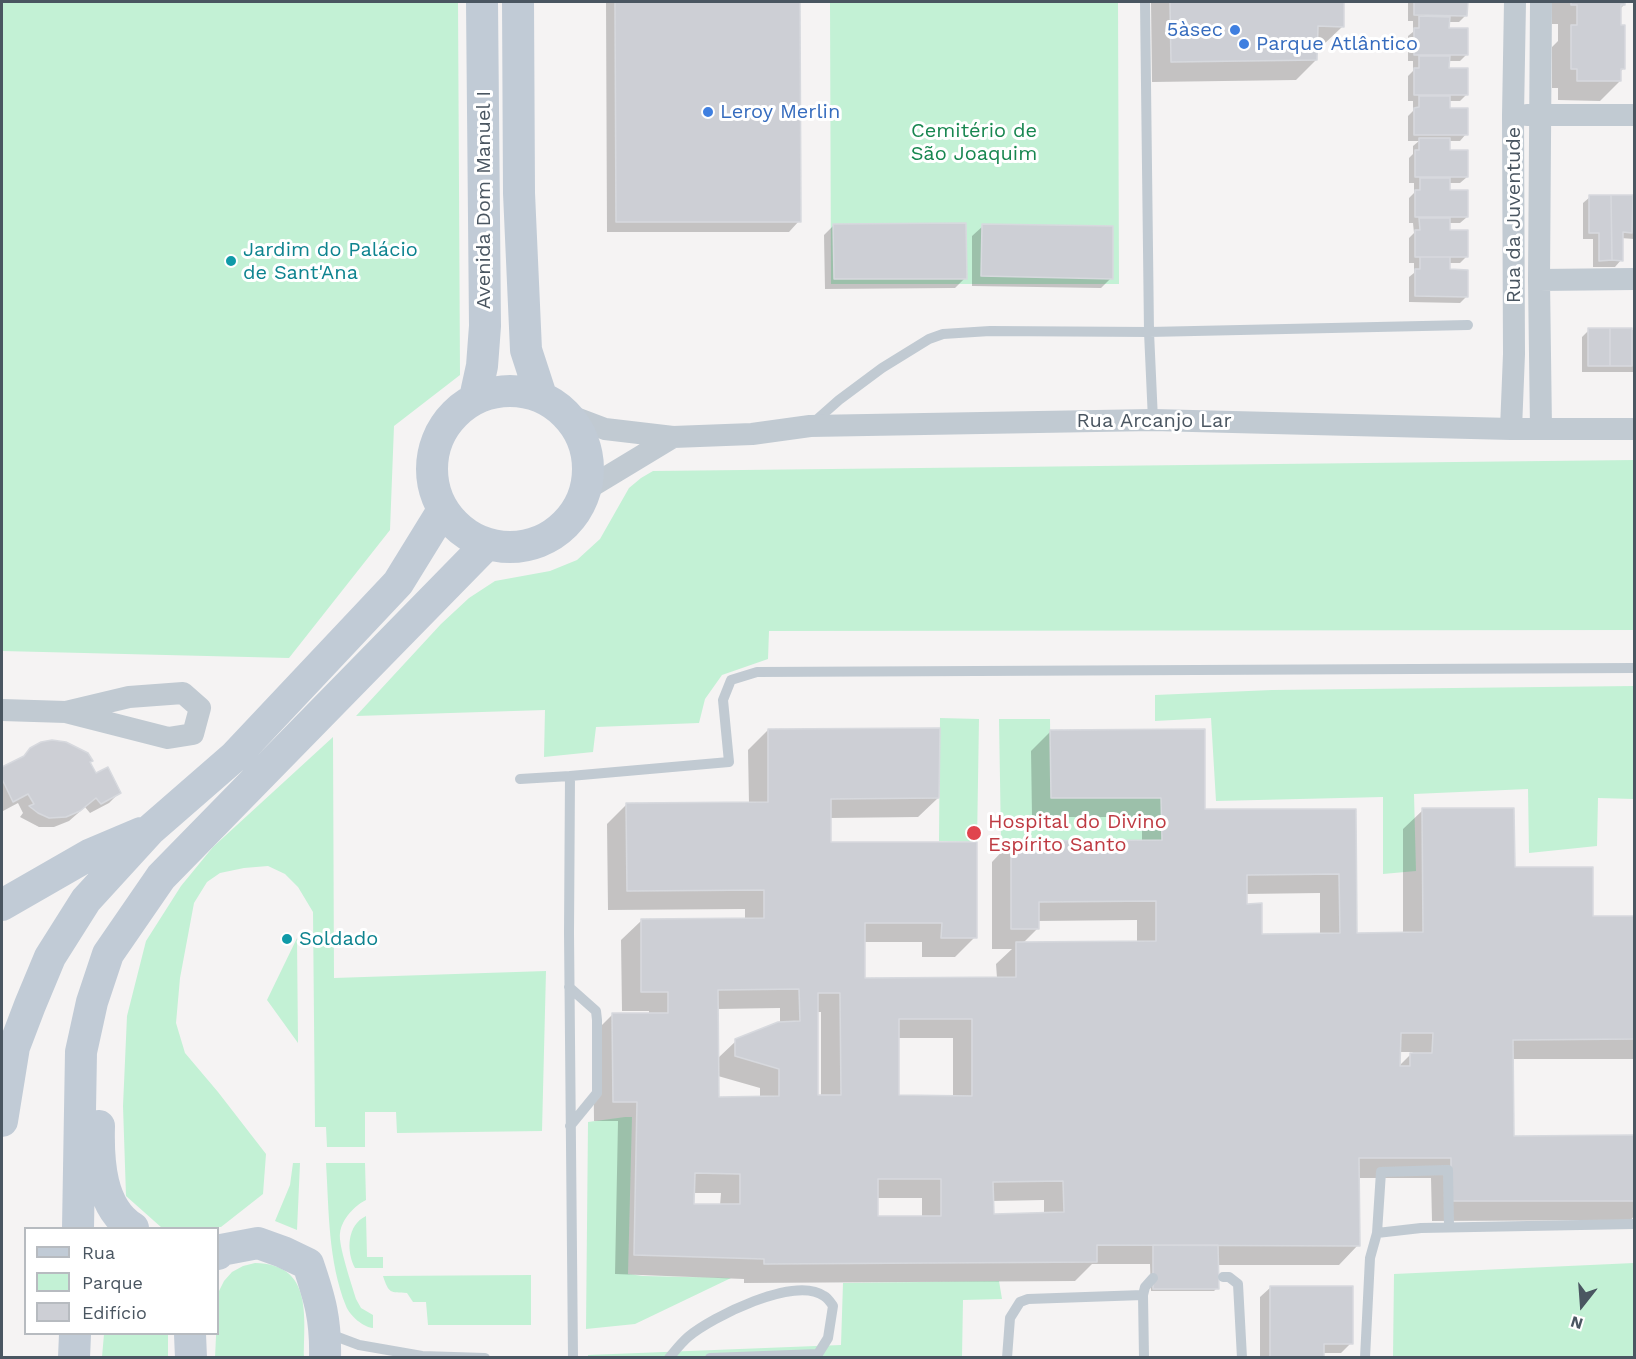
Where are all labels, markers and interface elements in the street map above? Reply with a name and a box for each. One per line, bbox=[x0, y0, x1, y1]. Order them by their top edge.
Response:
place label: 5àsec bbox=[1167, 18, 1223, 42]
marker: 5àsec bbox=[1228, 23, 1242, 37]
place label: Parque Atlântico bbox=[1256, 32, 1418, 56]
marker: Parque Atlântico bbox=[1237, 37, 1251, 51]
street label: Avenida Dom Manuel I bbox=[472, 91, 496, 309]
place label: Leroy Merlin bbox=[720, 100, 840, 124]
marker: Leroy Merlin bbox=[701, 105, 715, 119]
park label: Cemitério de São Joaquim bbox=[911, 119, 1037, 166]
street label: Rua da Juventude bbox=[1502, 127, 1526, 303]
place label: Jardim do Palácio de Sant'Ana bbox=[243, 238, 418, 285]
marker: Jardim do Palácio de Sant'Ana bbox=[224, 254, 238, 268]
street label: Rua Arcanjo Lar bbox=[1076, 409, 1232, 433]
place label: Hospital do Divino Espírito Santo bbox=[988, 810, 1167, 857]
marker: Hospital do Divino Espírito Santo bbox=[965, 824, 983, 842]
place label: Soldado bbox=[299, 927, 378, 951]
marker: Soldado bbox=[280, 932, 294, 946]
legend bbox=[24, 1227, 219, 1335]
text: Rua bbox=[82, 1242, 115, 1263]
text: Parque bbox=[82, 1272, 143, 1293]
north arrow bbox=[1552, 1275, 1612, 1335]
text: Edifício bbox=[82, 1302, 147, 1323]
text: N bbox=[1568, 1312, 1585, 1334]

